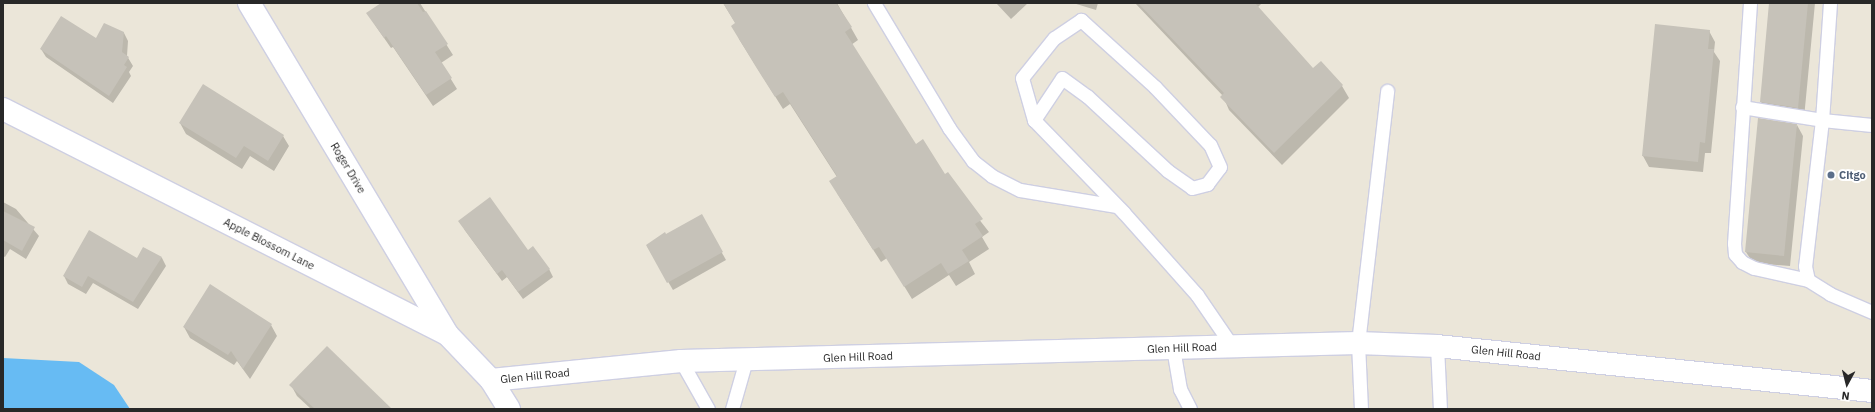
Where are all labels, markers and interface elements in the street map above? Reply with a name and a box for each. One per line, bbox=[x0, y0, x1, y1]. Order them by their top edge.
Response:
street label: Roger Drive bbox=[328, 140, 368, 196]
place label: Citgo bbox=[1839, 168, 1866, 182]
marker: Citgo bbox=[1826, 170, 1836, 180]
street label: Apple Blossom Lane bbox=[221, 215, 317, 273]
street label: Glen Hill Road bbox=[1147, 340, 1217, 356]
street label: Glen Hill Road bbox=[1471, 343, 1541, 363]
street label: Glen Hill Road bbox=[823, 349, 893, 365]
north arrow bbox=[1827, 364, 1867, 404]
street label: Glen Hill Road bbox=[500, 366, 570, 386]
text: N bbox=[1841, 388, 1850, 403]

